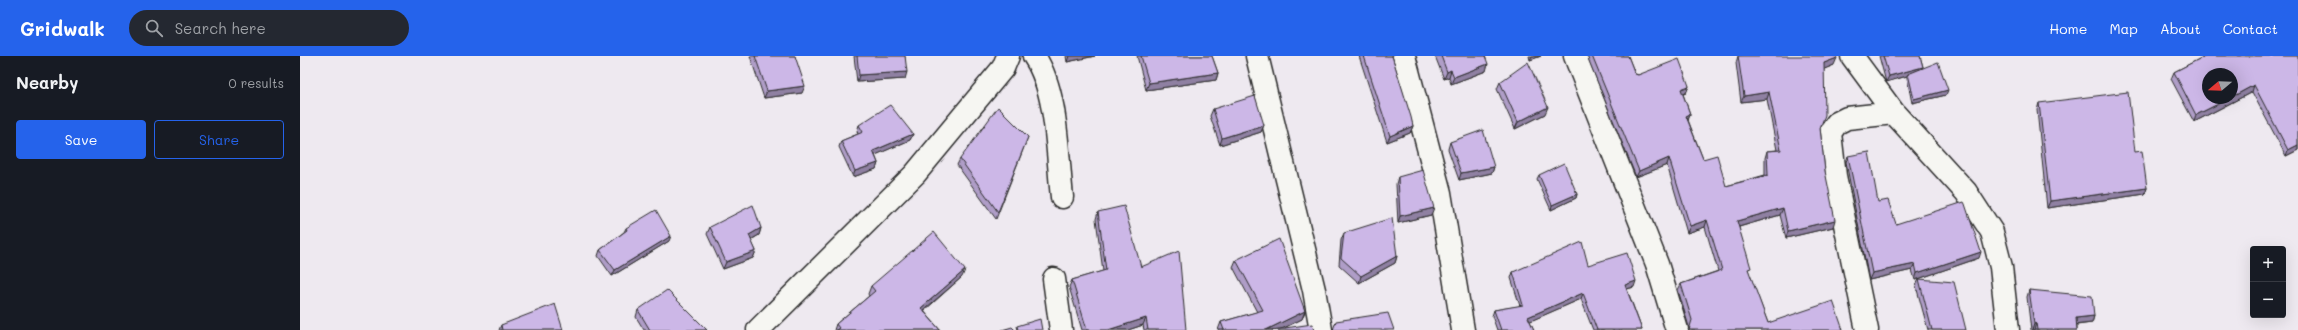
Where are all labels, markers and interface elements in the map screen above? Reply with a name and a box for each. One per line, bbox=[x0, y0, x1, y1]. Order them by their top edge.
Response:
search box bbox=[129, 10, 409, 46]
text: Gridwalk bbox=[20, 16, 105, 41]
icon: search bbox=[143, 17, 165, 39]
text: Search here bbox=[175, 18, 266, 38]
text: Home bbox=[2049, 19, 2087, 38]
text: Map bbox=[2109, 19, 2138, 38]
text: About bbox=[2160, 19, 2201, 38]
text: Contact bbox=[2223, 19, 2278, 38]
north arrow bbox=[2202, 68, 2238, 104]
text: Nearby bbox=[16, 71, 78, 93]
text: 0 results bbox=[229, 74, 284, 91]
button: Save bbox=[16, 120, 146, 159]
button: Share bbox=[154, 120, 284, 159]
map controls bbox=[2250, 246, 2286, 318]
button: + bbox=[2250, 246, 2286, 282]
button: − bbox=[2250, 282, 2286, 318]

